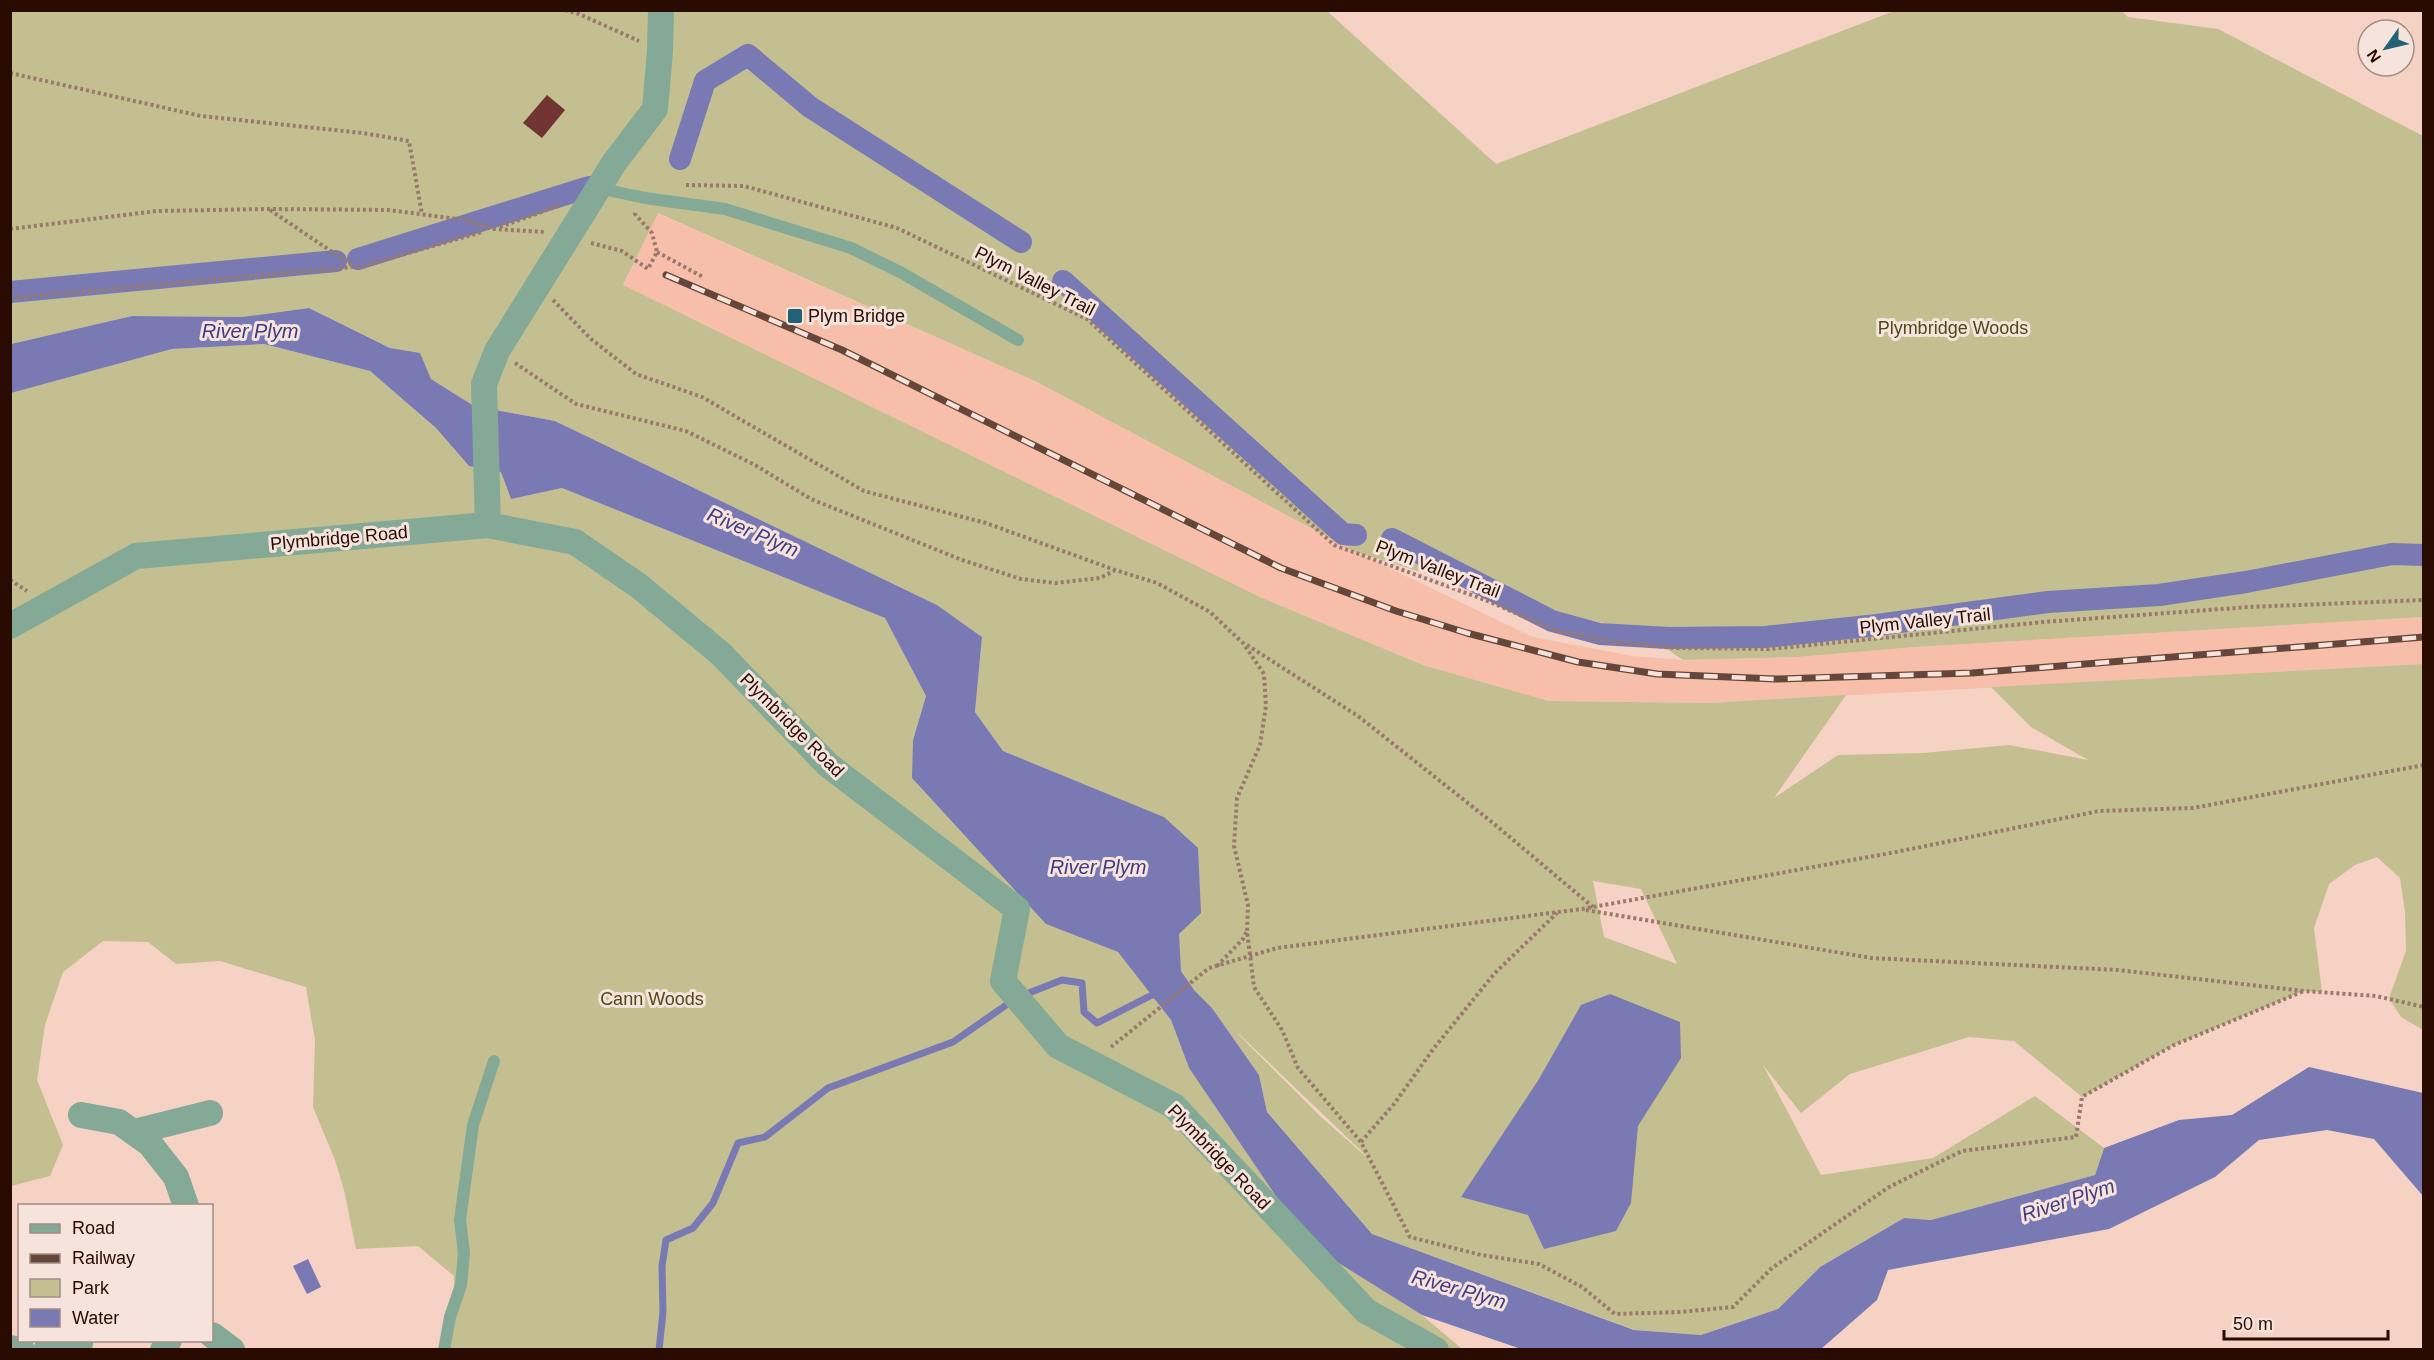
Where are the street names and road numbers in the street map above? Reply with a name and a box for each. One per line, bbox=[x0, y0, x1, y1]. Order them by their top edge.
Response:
street label: Plym Valley Trail bbox=[972, 242, 1098, 320]
street label: Plymbridge Road bbox=[269, 522, 409, 554]
street label: Plym Valley Trail bbox=[1373, 536, 1503, 602]
street label: Plym Valley Trail bbox=[1858, 604, 1992, 638]
street label: Plymbridge Road bbox=[736, 669, 848, 781]
street label: Plymbridge Road bbox=[1164, 1100, 1274, 1214]

